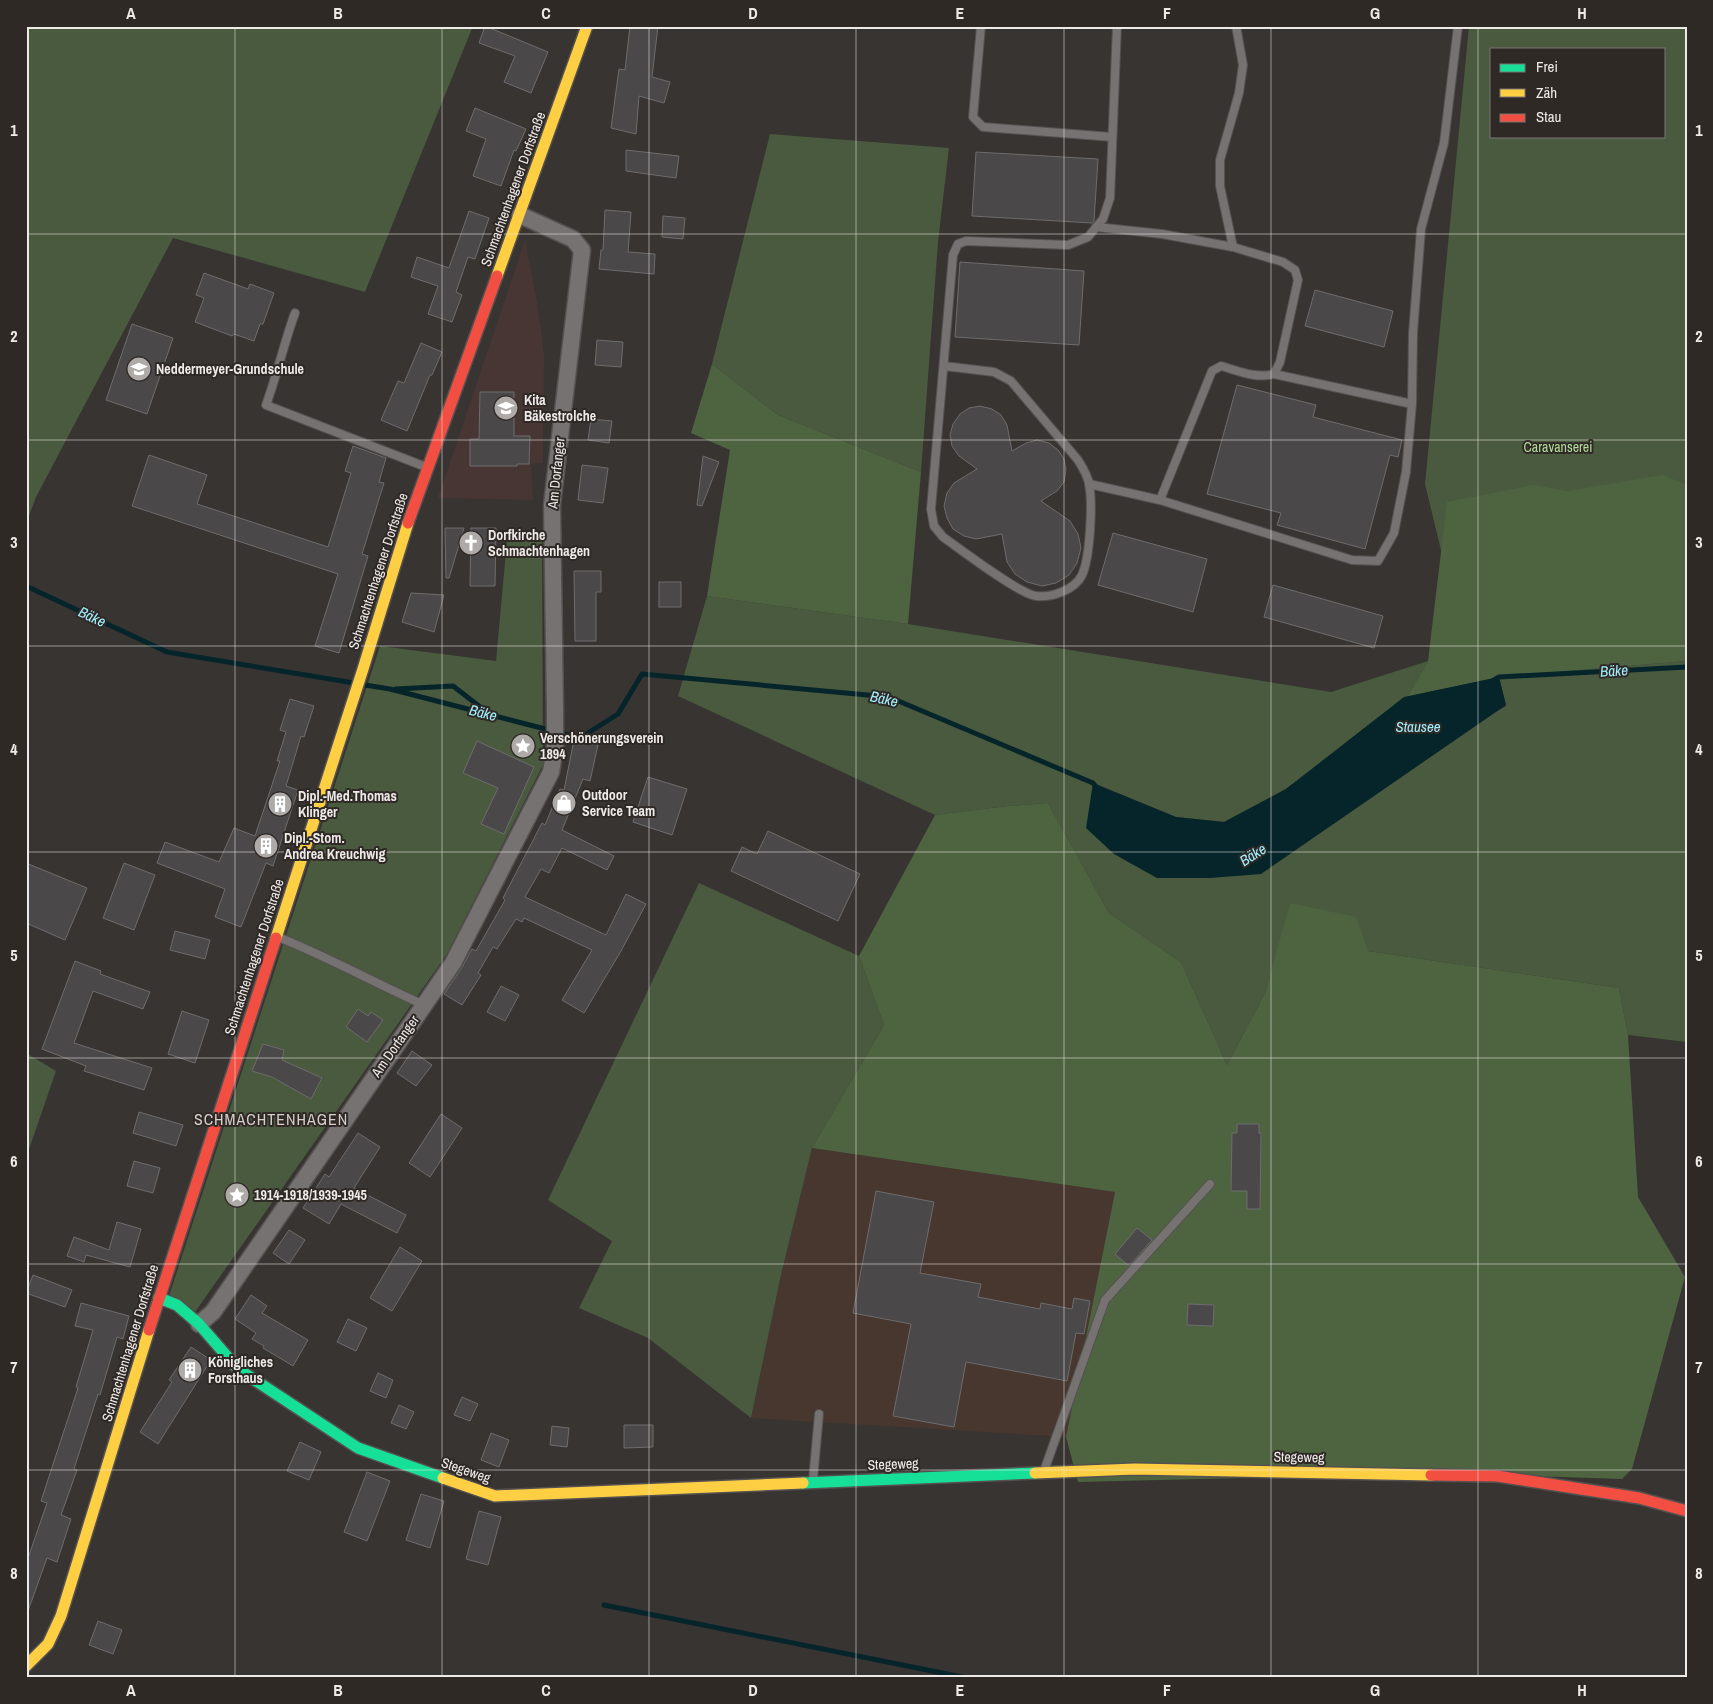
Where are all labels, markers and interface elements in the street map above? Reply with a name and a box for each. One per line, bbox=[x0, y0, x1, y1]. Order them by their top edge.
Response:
text: A bbox=[126, 2, 136, 24]
text: B bbox=[333, 2, 343, 24]
text: C bbox=[541, 2, 551, 24]
text: D bbox=[748, 2, 758, 24]
text: E bbox=[956, 2, 965, 24]
text: F bbox=[1163, 2, 1171, 24]
text: G bbox=[1370, 2, 1380, 24]
text: H bbox=[1577, 2, 1587, 24]
legend bbox=[1490, 48, 1666, 138]
text: Frei bbox=[1536, 56, 1558, 77]
text: Zäh bbox=[1536, 82, 1557, 103]
text: Stau bbox=[1536, 106, 1561, 127]
street label: Schmachtenhagener Dorfstraße bbox=[477, 109, 549, 269]
text: 1 bbox=[10, 119, 18, 141]
text: 1 bbox=[1695, 119, 1703, 141]
text: 2 bbox=[10, 325, 18, 347]
text: 2 bbox=[1695, 325, 1703, 347]
school or university icon: Neddermeyer-Grundschule bbox=[126, 356, 152, 382]
place label: Neddermeyer-Grundschule bbox=[156, 360, 304, 378]
place label: Kita Bäkestrolche bbox=[524, 391, 596, 425]
school or university icon: Kita Bäkestrolche bbox=[493, 395, 519, 421]
street label: Am Dorfanger bbox=[543, 436, 569, 510]
park label: Caravanserei bbox=[1524, 438, 1592, 456]
street label: Schmachtenhagener Dorfstraße bbox=[344, 491, 412, 651]
place label: Dorfkirche Schmachtenhagen bbox=[488, 526, 590, 560]
church icon: Dorfkirche Schmachtenhagen bbox=[458, 530, 484, 556]
text: 3 bbox=[10, 531, 18, 553]
text: 3 bbox=[1695, 531, 1703, 553]
water label: Bäke bbox=[75, 601, 109, 632]
water label: Bäke bbox=[1599, 659, 1629, 682]
water label: Bäke bbox=[868, 685, 900, 712]
water label: Bäke bbox=[467, 699, 499, 726]
water label: Stausee bbox=[1395, 716, 1441, 737]
place label: Verschönerungsverein 1894 bbox=[540, 729, 664, 763]
place icon: Verschönerungsverein 1894 bbox=[510, 733, 536, 759]
text: 4 bbox=[10, 738, 18, 760]
text: 4 bbox=[1695, 738, 1703, 760]
place label: Outdoor Service Team bbox=[582, 786, 655, 820]
place label: Dipl.-Med.Thomas Klinger bbox=[298, 787, 397, 821]
shop icon: Outdoor Service Team bbox=[551, 790, 577, 816]
building icon: Dipl.-Med.Thomas Klinger bbox=[267, 791, 293, 817]
place label: Dipl.-Stom. Andrea Kreuchwig bbox=[284, 829, 385, 863]
building icon: Dipl.-Stom. Andrea Kreuchwig bbox=[253, 833, 279, 859]
water label: Bäke bbox=[1235, 838, 1270, 871]
street label: Schmachtenhagener Dorfstraße bbox=[220, 877, 288, 1037]
text: 5 bbox=[10, 944, 18, 966]
text: 5 bbox=[1695, 944, 1703, 966]
street label: Am Dorfanger bbox=[367, 1011, 423, 1081]
district label: SCHMACHTENHAGEN bbox=[194, 1108, 348, 1130]
text: 6 bbox=[10, 1150, 18, 1172]
text: 6 bbox=[1695, 1150, 1703, 1172]
place icon: 1914-1918/1939-1945 bbox=[224, 1182, 250, 1208]
place label: 1914-1918/1939-1945 bbox=[254, 1186, 368, 1204]
street label: Schmachtenhagener Dorfstraße bbox=[98, 1262, 162, 1424]
place label: Königliches Forsthaus bbox=[208, 1353, 273, 1387]
text: 7 bbox=[10, 1356, 18, 1378]
text: 7 bbox=[1695, 1356, 1703, 1378]
building icon: Königliches Forsthaus bbox=[177, 1357, 203, 1383]
street label: Stegeweg bbox=[1273, 1448, 1325, 1466]
street label: Stegeweg bbox=[439, 1453, 494, 1487]
street label: Stegeweg bbox=[867, 1454, 919, 1474]
text: 8 bbox=[10, 1562, 18, 1584]
text: 8 bbox=[1695, 1562, 1703, 1584]
text: A bbox=[126, 1679, 136, 1701]
text: B bbox=[333, 1679, 343, 1701]
text: C bbox=[541, 1679, 551, 1701]
text: D bbox=[748, 1679, 758, 1701]
text: E bbox=[956, 1679, 965, 1701]
text: F bbox=[1163, 1679, 1171, 1701]
text: G bbox=[1370, 1679, 1380, 1701]
text: H bbox=[1577, 1679, 1587, 1701]

